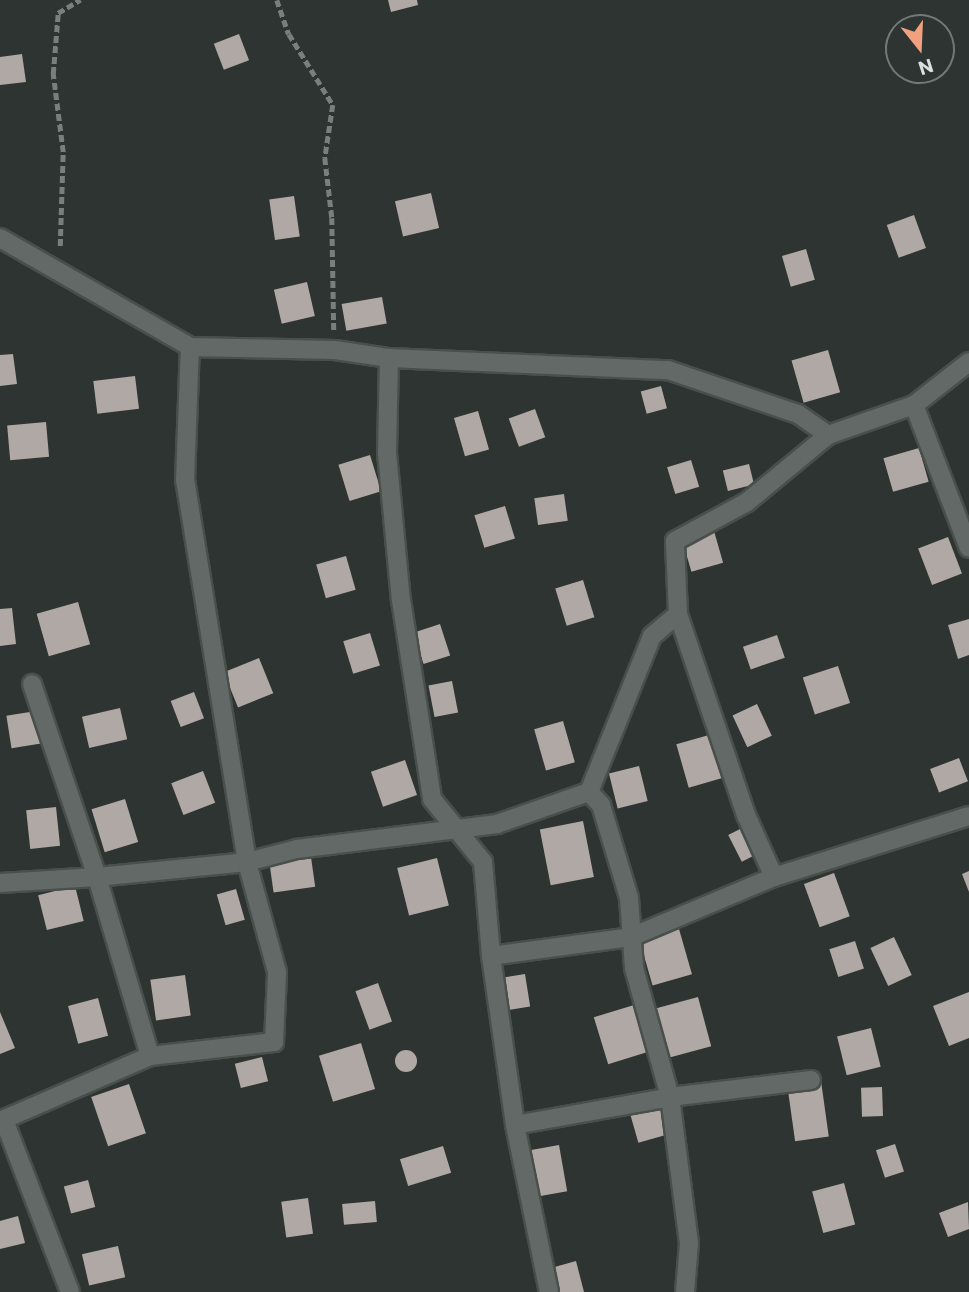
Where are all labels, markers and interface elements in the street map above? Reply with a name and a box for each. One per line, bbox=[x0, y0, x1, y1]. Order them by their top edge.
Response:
north arrow bbox=[885, 14, 955, 84]
text: N bbox=[916, 54, 936, 81]

